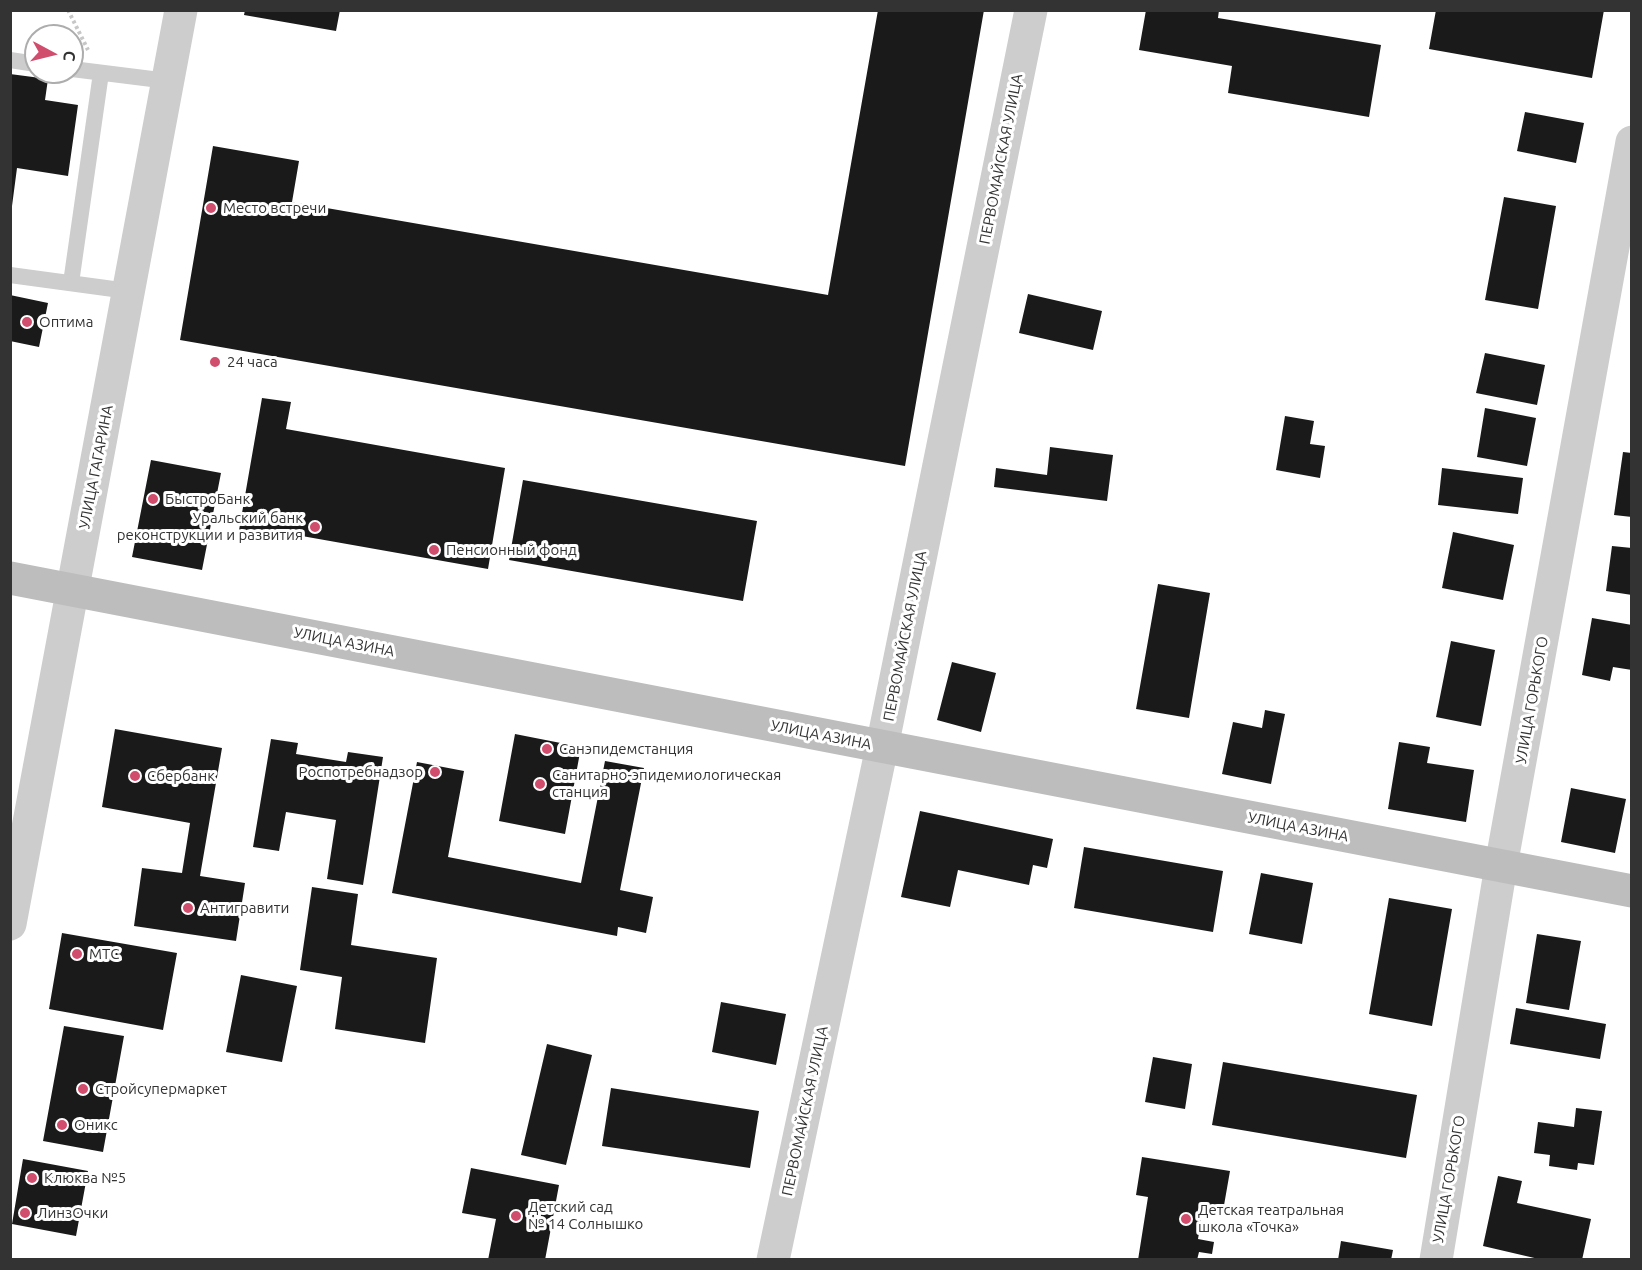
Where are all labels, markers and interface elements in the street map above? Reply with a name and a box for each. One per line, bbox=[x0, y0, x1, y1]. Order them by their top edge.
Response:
north arrow bbox=[24, 24, 84, 84]
text: С bbox=[60, 50, 79, 62]
street label: ПЕРВОМАЙСКАЯ УЛИЦА bbox=[976, 72, 1026, 246]
place label: Место встречи bbox=[223, 199, 326, 217]
marker: Место встречи bbox=[204, 201, 218, 215]
place label: Оптима bbox=[39, 313, 93, 331]
marker: Оптима bbox=[20, 315, 34, 329]
place label: 24 часа bbox=[227, 353, 278, 371]
marker: 24 часа bbox=[208, 355, 222, 369]
street label: УЛИЦА ГАГАРИНА bbox=[75, 404, 117, 530]
place label: БыстроБанк bbox=[165, 490, 250, 508]
marker: БыстроБанк bbox=[146, 492, 160, 506]
place label: Уральский банк реконструкции и развития bbox=[117, 509, 303, 544]
marker: Уральский банк реконструкции и развития bbox=[308, 520, 322, 534]
place label: Пенсионный фонд bbox=[446, 541, 577, 559]
marker: Пенсионный фонд bbox=[427, 543, 441, 557]
street label: ПЕРВОМАЙСКАЯ УЛИЦА bbox=[880, 549, 930, 723]
street label: УЛИЦА АЗИНА bbox=[292, 623, 396, 661]
street label: УЛИЦА ГОРЬКОГО bbox=[1512, 635, 1552, 765]
street label: УЛИЦА АЗИНА bbox=[769, 716, 873, 754]
place label: Санэпидемстанция bbox=[559, 740, 693, 758]
marker: Санэпидемстанция bbox=[540, 742, 554, 756]
place label: Роспотребнадзор bbox=[299, 763, 423, 781]
marker: Роспотребнадзор bbox=[428, 765, 442, 779]
place label: Санитарно-эпидемиологическая станция bbox=[552, 766, 781, 801]
place label: Сбербанк bbox=[147, 767, 215, 785]
marker: Сбербанк bbox=[128, 769, 142, 783]
marker: Санитарно-эпидемиологическая станция bbox=[533, 777, 547, 791]
street label: УЛИЦА АЗИНА bbox=[1246, 808, 1350, 846]
place label: Антигравити bbox=[200, 899, 289, 917]
marker: Антигравити bbox=[181, 901, 195, 915]
place label: МТС bbox=[89, 945, 119, 963]
marker: МТС bbox=[70, 947, 84, 961]
street label: ПЕРВОМАЙСКАЯ УЛИЦА bbox=[778, 1024, 832, 1198]
place label: Стройсупермаркет bbox=[95, 1080, 227, 1098]
marker: Стройсупермаркет bbox=[76, 1082, 90, 1096]
street label: УЛИЦА ГОРЬКОГО bbox=[1429, 1114, 1469, 1244]
place label: Оникс bbox=[74, 1116, 118, 1134]
marker: Оникс bbox=[55, 1118, 69, 1132]
place label: Клюква №5 bbox=[44, 1169, 126, 1187]
marker: Клюква №5 bbox=[25, 1171, 39, 1185]
place label: Детский сад № 14 Солнышко bbox=[528, 1198, 643, 1233]
place label: Детская театральная школа «Точка» bbox=[1198, 1201, 1344, 1236]
place label: ЛинзОчки bbox=[37, 1204, 108, 1222]
marker: ЛинзОчки bbox=[18, 1206, 32, 1220]
marker: Детский сад № 14 Солнышко bbox=[509, 1209, 523, 1223]
marker: Детская театральная школа «Точка» bbox=[1179, 1212, 1193, 1226]

